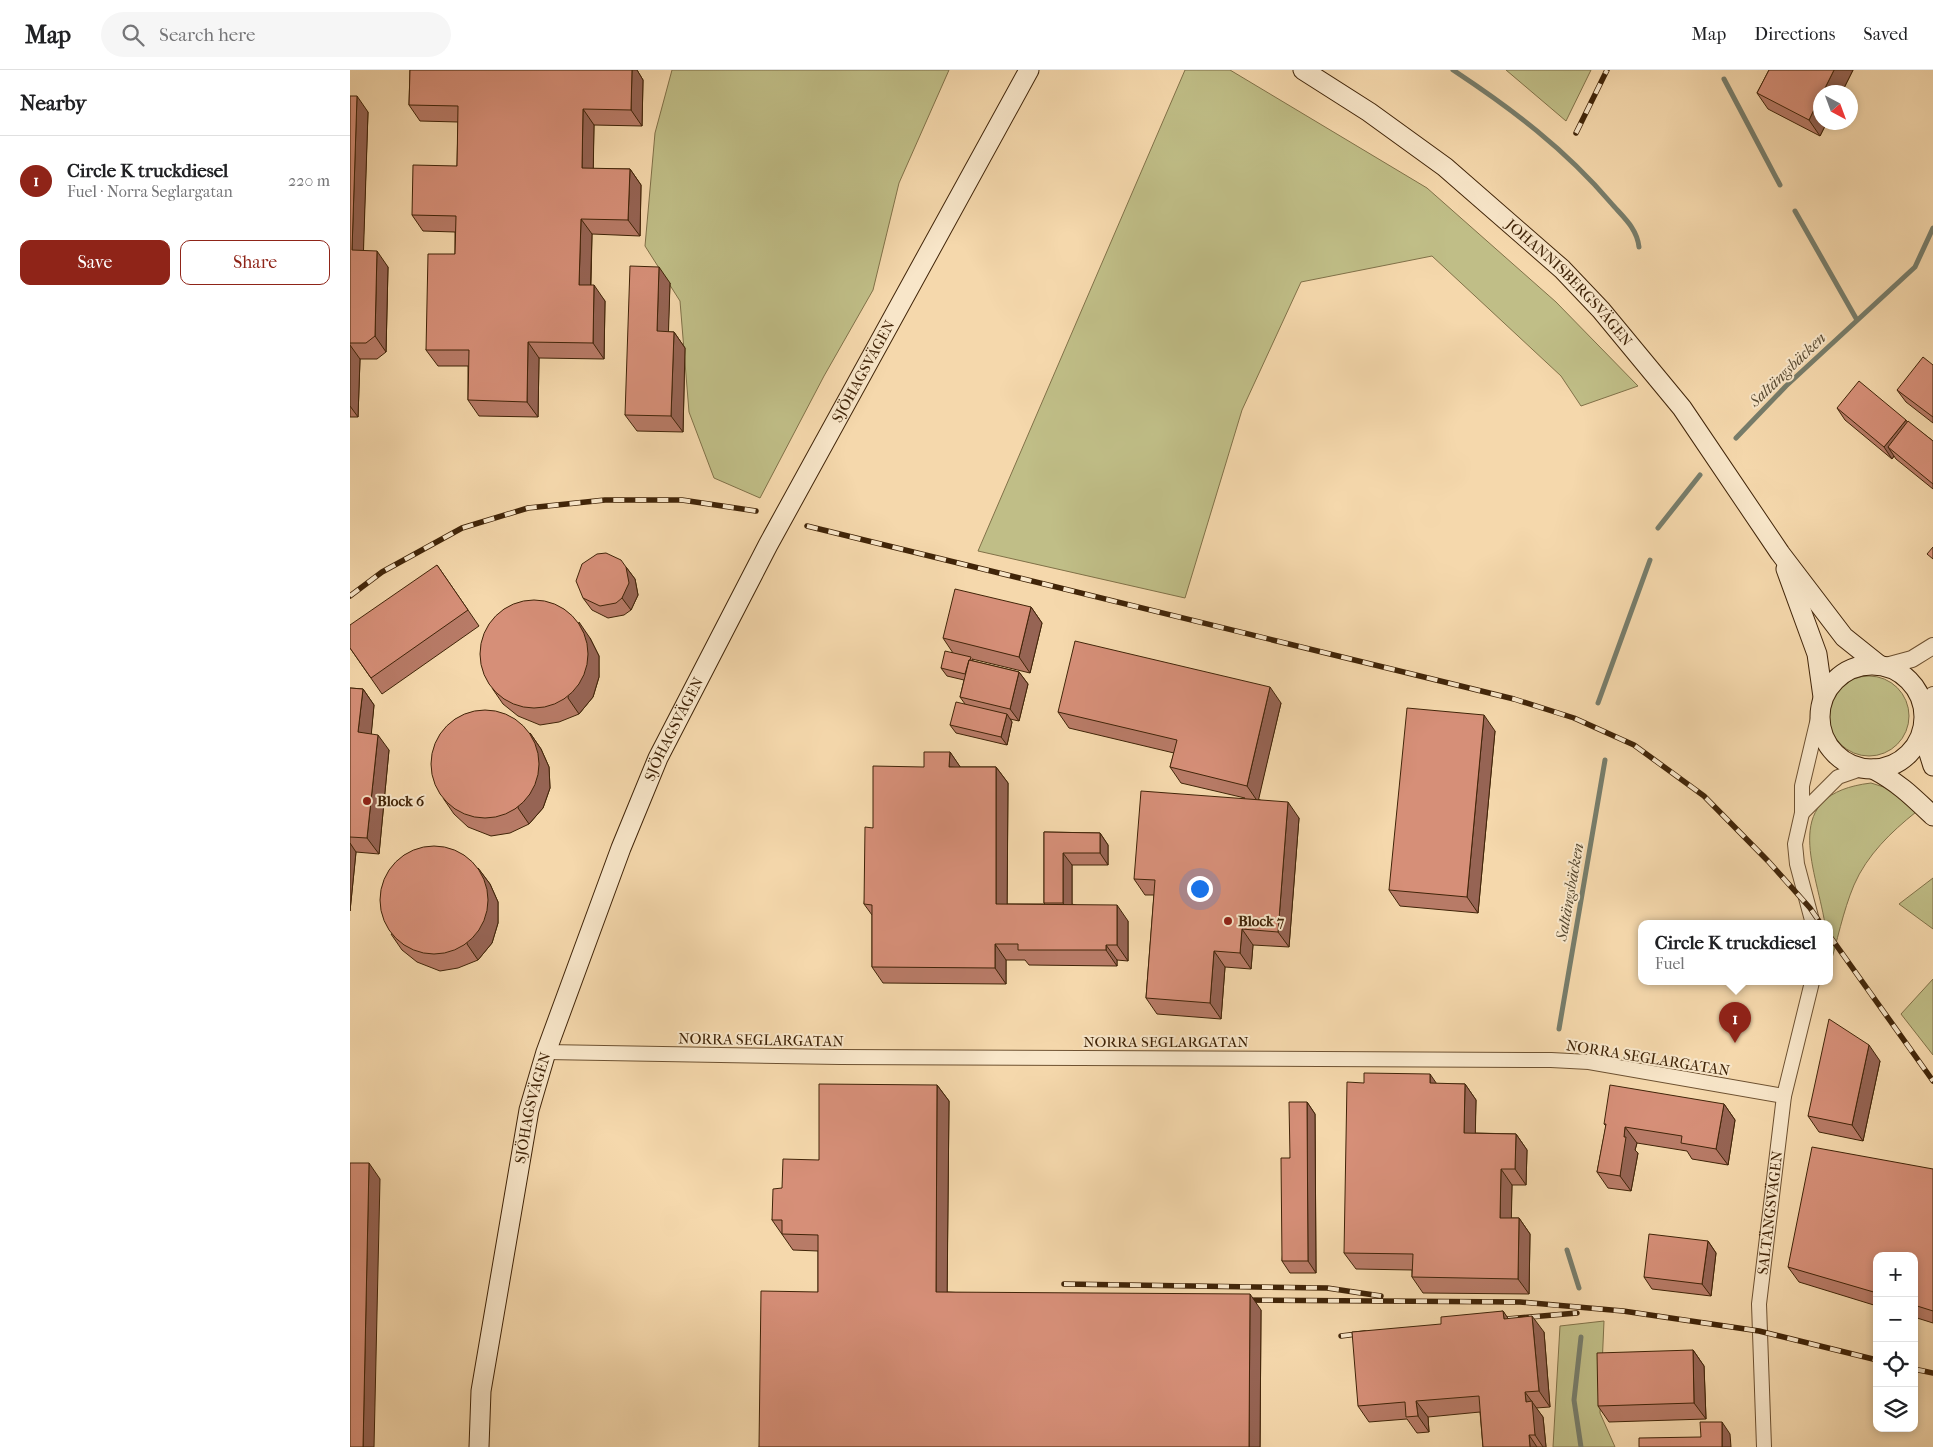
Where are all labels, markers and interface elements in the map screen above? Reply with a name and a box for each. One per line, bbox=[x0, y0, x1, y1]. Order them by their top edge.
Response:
search box bbox=[101, 12, 451, 57]
text: Map bbox=[25, 21, 71, 49]
icon: search bbox=[119, 21, 147, 49]
text: Search here bbox=[159, 24, 255, 46]
text: Map bbox=[1692, 24, 1726, 45]
text: Directions bbox=[1754, 24, 1835, 45]
text: Saved bbox=[1863, 24, 1908, 45]
north arrow bbox=[1813, 85, 1858, 130]
text: Nearby bbox=[20, 91, 86, 115]
text: Circle K truckdiesel bbox=[67, 160, 228, 182]
text: 1 bbox=[33, 171, 39, 190]
text: 220 m bbox=[288, 171, 330, 190]
text: Fuel · Norra Seglargatan bbox=[67, 182, 233, 201]
street label: JOHANNISBERGSVÄGEN bbox=[1501, 215, 1637, 350]
button: Save bbox=[20, 240, 170, 285]
button: Share bbox=[180, 240, 330, 285]
street label: SJÖHAGSVÄGEN bbox=[828, 317, 899, 426]
water label: Saltängsbäcken bbox=[1744, 328, 1830, 411]
street label: SJÖHAGSVÄGEN bbox=[640, 674, 707, 784]
place label: Block 6 bbox=[377, 792, 425, 810]
marker: Block 6 bbox=[361, 795, 373, 807]
water label: Saltängsbäcken bbox=[1551, 842, 1587, 943]
your location bbox=[1187, 876, 1213, 902]
place label: Block 7 bbox=[1238, 912, 1285, 930]
marker: Block 7 bbox=[1222, 915, 1234, 927]
popup bbox=[1638, 920, 1833, 985]
text: Circle K truckdiesel bbox=[1655, 932, 1816, 954]
text: Fuel bbox=[1655, 954, 1685, 973]
pin: 1 bbox=[1719, 1002, 1751, 1043]
street label: NORRA SEGLARGATAN bbox=[678, 1030, 844, 1050]
street label: NORRA SEGLARGATAN bbox=[1083, 1033, 1249, 1051]
street label: NORRA SEGLARGATAN bbox=[1565, 1036, 1732, 1080]
street label: SJÖHAGSVÄGEN bbox=[511, 1049, 555, 1165]
street label: SALTÄNGSVÄGEN bbox=[1754, 1149, 1786, 1276]
map controls bbox=[1873, 1252, 1918, 1432]
button: + bbox=[1873, 1252, 1918, 1297]
button: − bbox=[1873, 1297, 1918, 1342]
button: locate bbox=[1873, 1342, 1918, 1387]
button: layers bbox=[1873, 1387, 1918, 1432]

